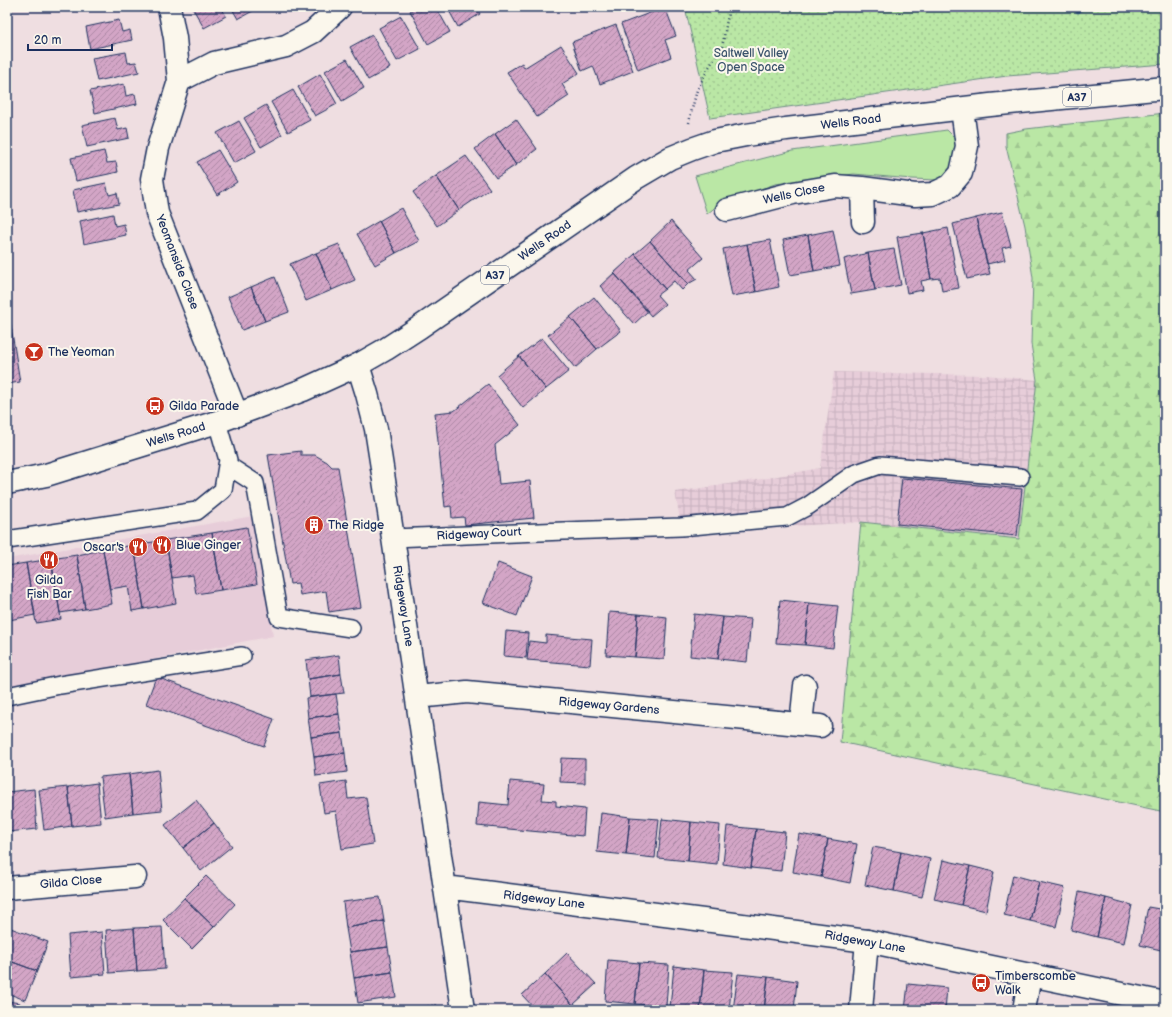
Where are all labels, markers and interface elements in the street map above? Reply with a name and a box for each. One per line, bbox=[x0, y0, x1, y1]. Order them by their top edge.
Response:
scale bar bbox=[28, 26, 112, 52]
text: 20 m bbox=[34, 33, 61, 48]
park label: Saltwell Valley Open Space bbox=[714, 46, 789, 75]
road number: A37 bbox=[1063, 88, 1091, 106]
street label: Wells Road bbox=[820, 111, 882, 133]
street label: Wells Close bbox=[762, 180, 826, 208]
street label: Yeomanside Close bbox=[152, 212, 202, 312]
street label: Wells Road bbox=[516, 217, 574, 265]
road number: A37 bbox=[481, 266, 509, 284]
bar icon: The Yeoman bbox=[23, 341, 45, 363]
place label: The Yeoman bbox=[48, 345, 115, 360]
bus stop icon: Gilda Parade bbox=[144, 395, 166, 417]
place label: Gilda Parade bbox=[169, 399, 239, 414]
street label: Wells Road bbox=[145, 419, 207, 451]
building icon: The Ridge bbox=[303, 514, 325, 536]
place label: The Ridge bbox=[328, 518, 384, 533]
street label: Ridgeway Court bbox=[436, 524, 522, 544]
restaurant icon: Blue Ginger bbox=[151, 534, 173, 556]
restaurant icon: Oscar's bbox=[127, 536, 149, 558]
place label: Blue Ginger bbox=[176, 538, 242, 553]
place label: Oscar's bbox=[83, 540, 124, 555]
restaurant icon: Gilda Fish Bar bbox=[38, 549, 60, 571]
street label: Ridgeway Lane bbox=[389, 564, 417, 648]
place label: Gilda Fish Bar bbox=[26, 573, 72, 602]
street label: Ridgeway Gardens bbox=[558, 694, 660, 718]
street label: Gilda Close bbox=[39, 872, 103, 892]
street label: Ridgeway Lane bbox=[502, 888, 586, 912]
street label: Ridgeway Lane bbox=[823, 927, 907, 957]
place label: Timberscombe Walk bbox=[995, 969, 1076, 998]
bus stop icon: Timberscombe Walk bbox=[970, 972, 992, 994]

